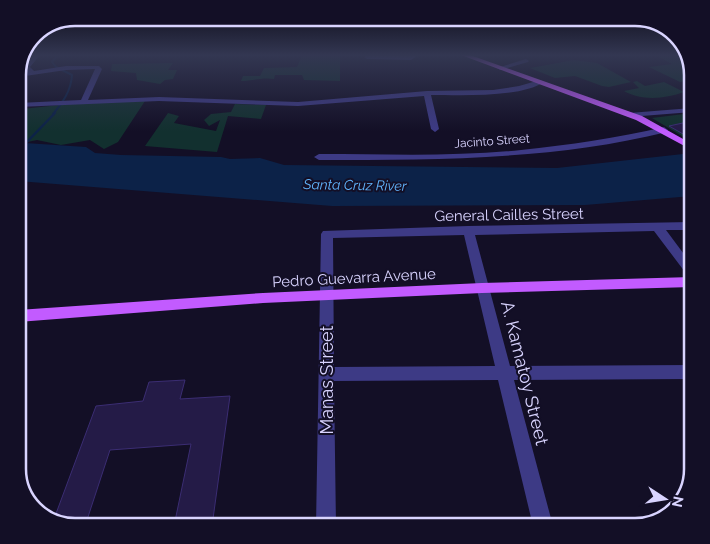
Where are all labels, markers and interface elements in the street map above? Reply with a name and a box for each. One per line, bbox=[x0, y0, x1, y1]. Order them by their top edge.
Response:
street label: Jacinto Street bbox=[454, 131, 530, 151]
water label: Santa Cruz River bbox=[302, 176, 408, 194]
street label: General Cailles Street bbox=[434, 205, 584, 225]
street label: Pedro Guevarra Avenue bbox=[272, 265, 437, 291]
street label: A. Kamatoy Street bbox=[497, 299, 553, 447]
street label: Manas Street bbox=[316, 326, 337, 435]
north arrow bbox=[640, 474, 690, 524]
text: N bbox=[669, 495, 687, 509]

